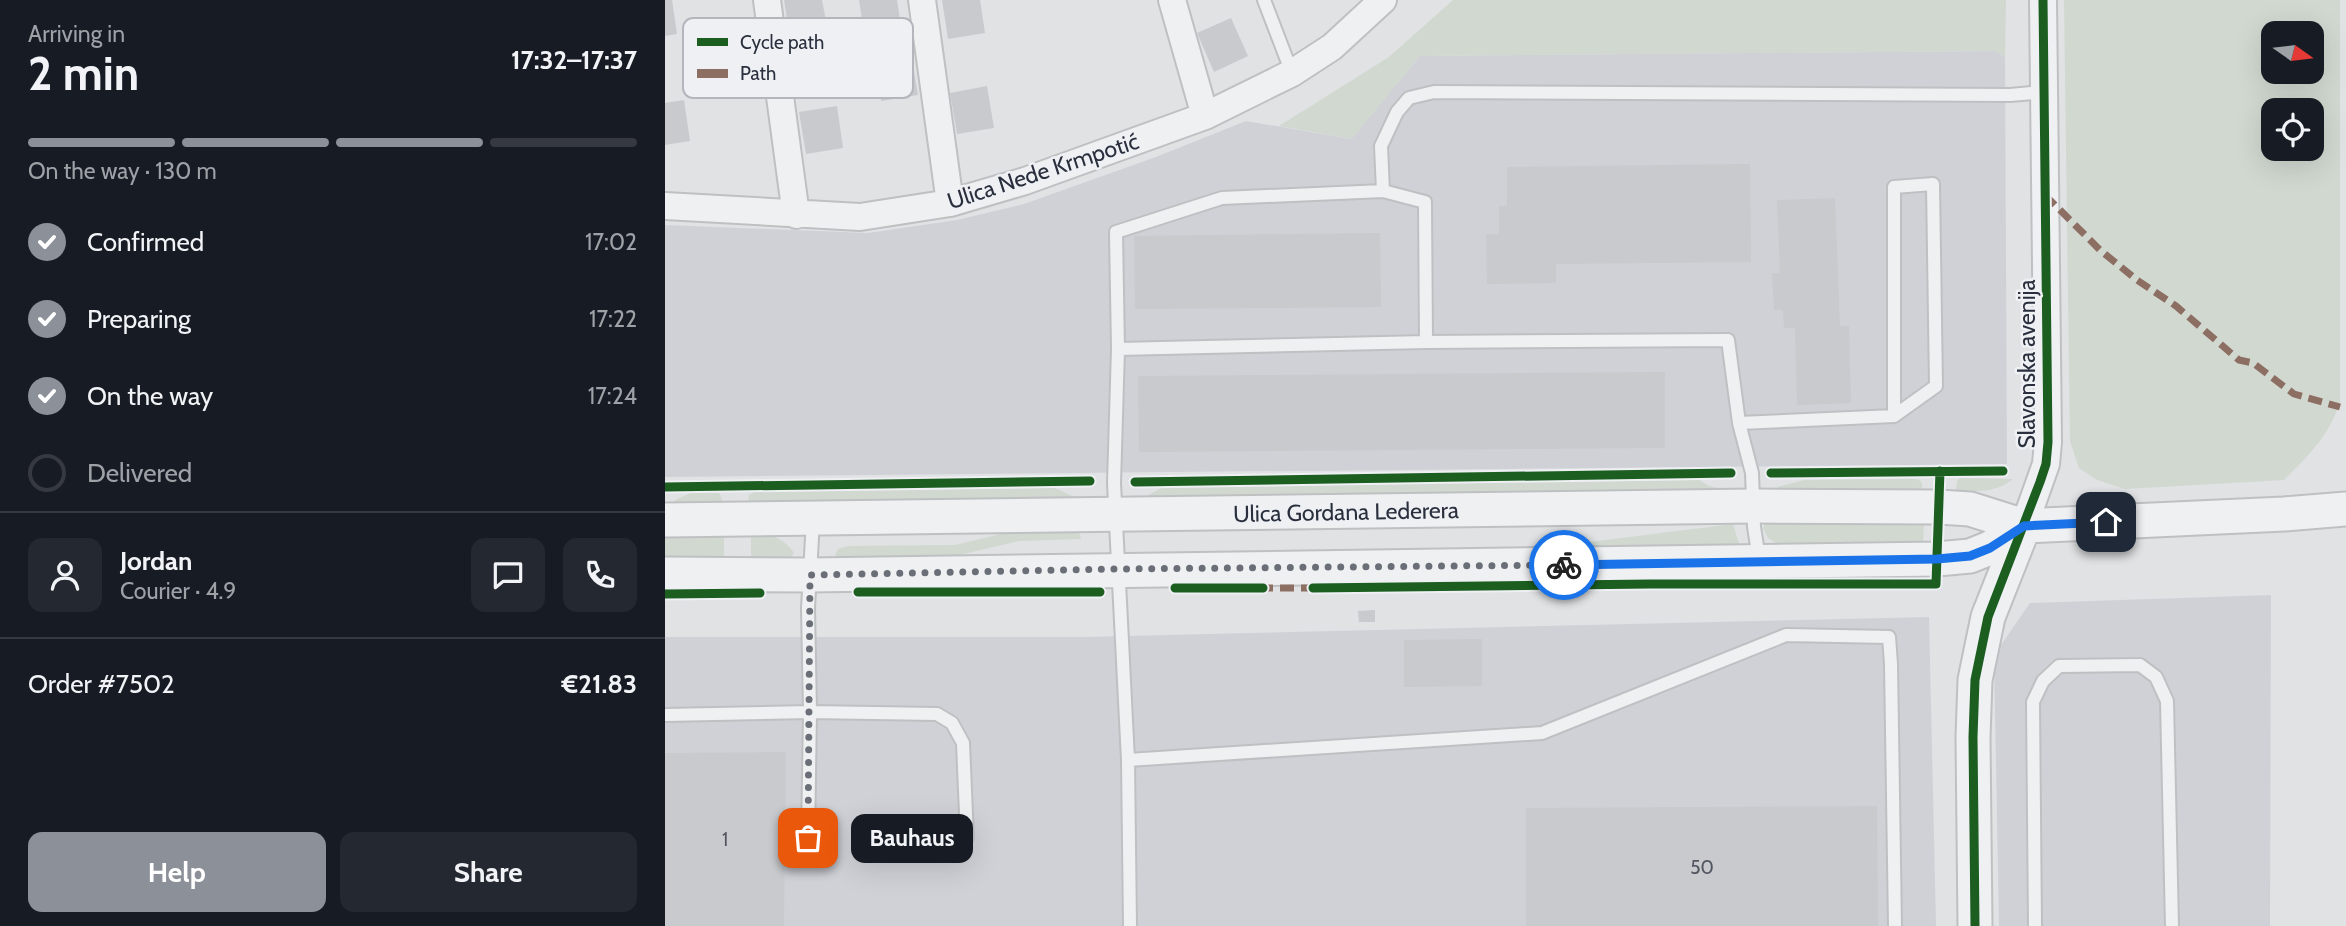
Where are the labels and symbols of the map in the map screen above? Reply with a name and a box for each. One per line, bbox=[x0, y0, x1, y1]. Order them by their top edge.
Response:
legend bbox=[683, 18, 913, 98]
north arrow bbox=[2261, 21, 2324, 84]
text: Cycle path bbox=[740, 31, 824, 54]
text: Path bbox=[740, 62, 776, 85]
street label: Ulica Nede Krmpotić bbox=[944, 127, 1142, 215]
street label: Slavonska avenija bbox=[2013, 279, 2041, 449]
pin bbox=[2076, 492, 2136, 552]
street label: Ulica Gordana Lederera bbox=[1233, 496, 1459, 528]
courier bbox=[1529, 530, 1599, 600]
pin bbox=[778, 808, 838, 868]
callout: Bauhaus bbox=[850, 814, 973, 862]
house number: 1 bbox=[722, 828, 728, 851]
house number: 50 bbox=[1690, 856, 1714, 879]

